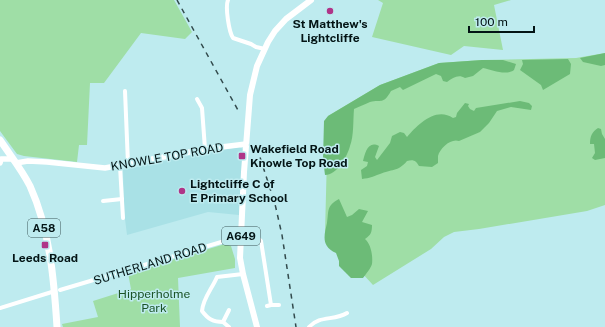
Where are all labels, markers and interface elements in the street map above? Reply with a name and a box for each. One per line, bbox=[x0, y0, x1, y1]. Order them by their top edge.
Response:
marker: St Matthew's Lightcliffe bbox=[325, 6, 335, 16]
scale bar bbox=[469, 8, 534, 34]
text: 100 m bbox=[475, 15, 508, 29]
place label: St Matthew's Lightcliffe bbox=[292, 17, 368, 45]
street label: KNOWLE TOP ROAD bbox=[110, 140, 224, 174]
place label: Wakefield Road Knowle Top Road bbox=[250, 142, 348, 170]
marker: Wakefield Road Knowle Top Road bbox=[237, 151, 247, 161]
place label: Lightcliffe C of E Primary School bbox=[190, 177, 288, 205]
marker: Lightcliffe C of E Primary School bbox=[177, 186, 187, 196]
road number: A58 bbox=[28, 219, 60, 237]
road number: A649 bbox=[222, 227, 260, 245]
marker: Leeds Road bbox=[40, 240, 50, 250]
street label: SUTHERLAND ROAD bbox=[92, 240, 208, 288]
place label: Leeds Road bbox=[12, 251, 78, 265]
park label: Hipperholme Park bbox=[118, 287, 190, 315]

